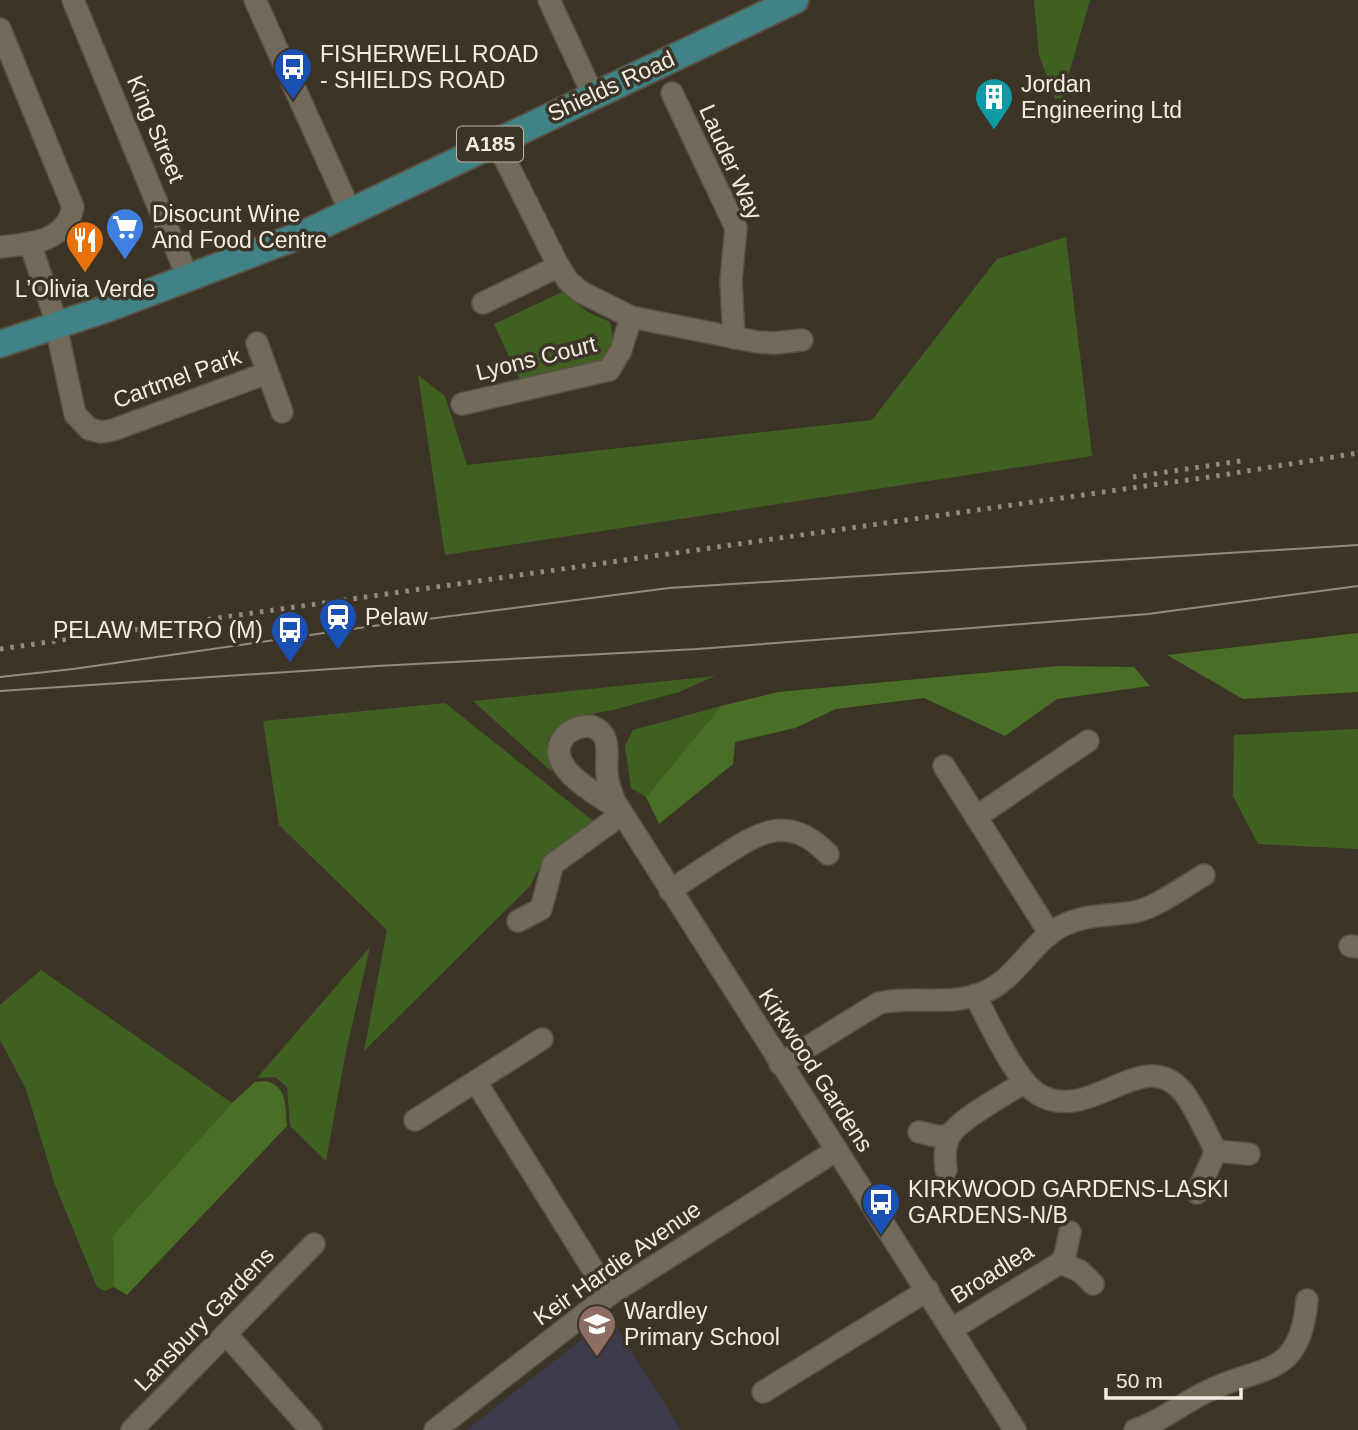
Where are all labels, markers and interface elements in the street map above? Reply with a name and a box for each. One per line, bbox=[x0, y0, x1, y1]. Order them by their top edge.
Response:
place label: FISHERWELL ROAD - SHIELDS ROAD bbox=[320, 41, 539, 93]
street label: Shields Road bbox=[544, 45, 678, 127]
bus stop icon: FISHERWELL ROAD - SHIELDS ROAD bbox=[272, 46, 314, 101]
place label: Jordan Engineering Ltd bbox=[1021, 71, 1182, 123]
street label: King Street bbox=[122, 72, 190, 187]
building icon: Jordan Engineering Ltd bbox=[973, 76, 1015, 131]
street label: Lauder Way bbox=[694, 100, 768, 224]
road number: A185 bbox=[457, 127, 523, 162]
place label: Disocunt Wine And Food Centre bbox=[152, 201, 327, 253]
supermarket icon: Disocunt Wine And Food Centre bbox=[104, 206, 146, 261]
restaurant icon: L’Olivia Verde bbox=[64, 219, 106, 274]
place label: L’Olivia Verde bbox=[15, 276, 155, 302]
street label: Lyons Court bbox=[473, 330, 599, 386]
street label: Cartmel Park bbox=[109, 343, 245, 413]
station icon: Pelaw bbox=[317, 596, 359, 651]
place label: Pelaw bbox=[365, 604, 428, 630]
bus stop icon: PELAW METRO (M) bbox=[269, 609, 311, 664]
place label: PELAW METRO (M) bbox=[53, 617, 263, 643]
street label: Kirkwood Gardens bbox=[754, 984, 878, 1156]
place label: KIRKWOOD GARDENS-LASKI GARDENS-N/B bbox=[908, 1176, 1229, 1228]
bus stop icon: KIRKWOOD GARDENS-LASKI GARDENS-N/B bbox=[860, 1181, 902, 1236]
street label: Keir Hardie Avenue bbox=[529, 1196, 705, 1330]
street label: Broadlea bbox=[946, 1237, 1038, 1308]
street label: Lansbury Gardens bbox=[129, 1242, 279, 1396]
place label: Wardley Primary School bbox=[624, 1298, 780, 1350]
school or university icon: Wardley Primary School bbox=[576, 1303, 618, 1358]
scale bar bbox=[1106, 1356, 1241, 1400]
text: 50 m bbox=[1116, 1369, 1163, 1392]

